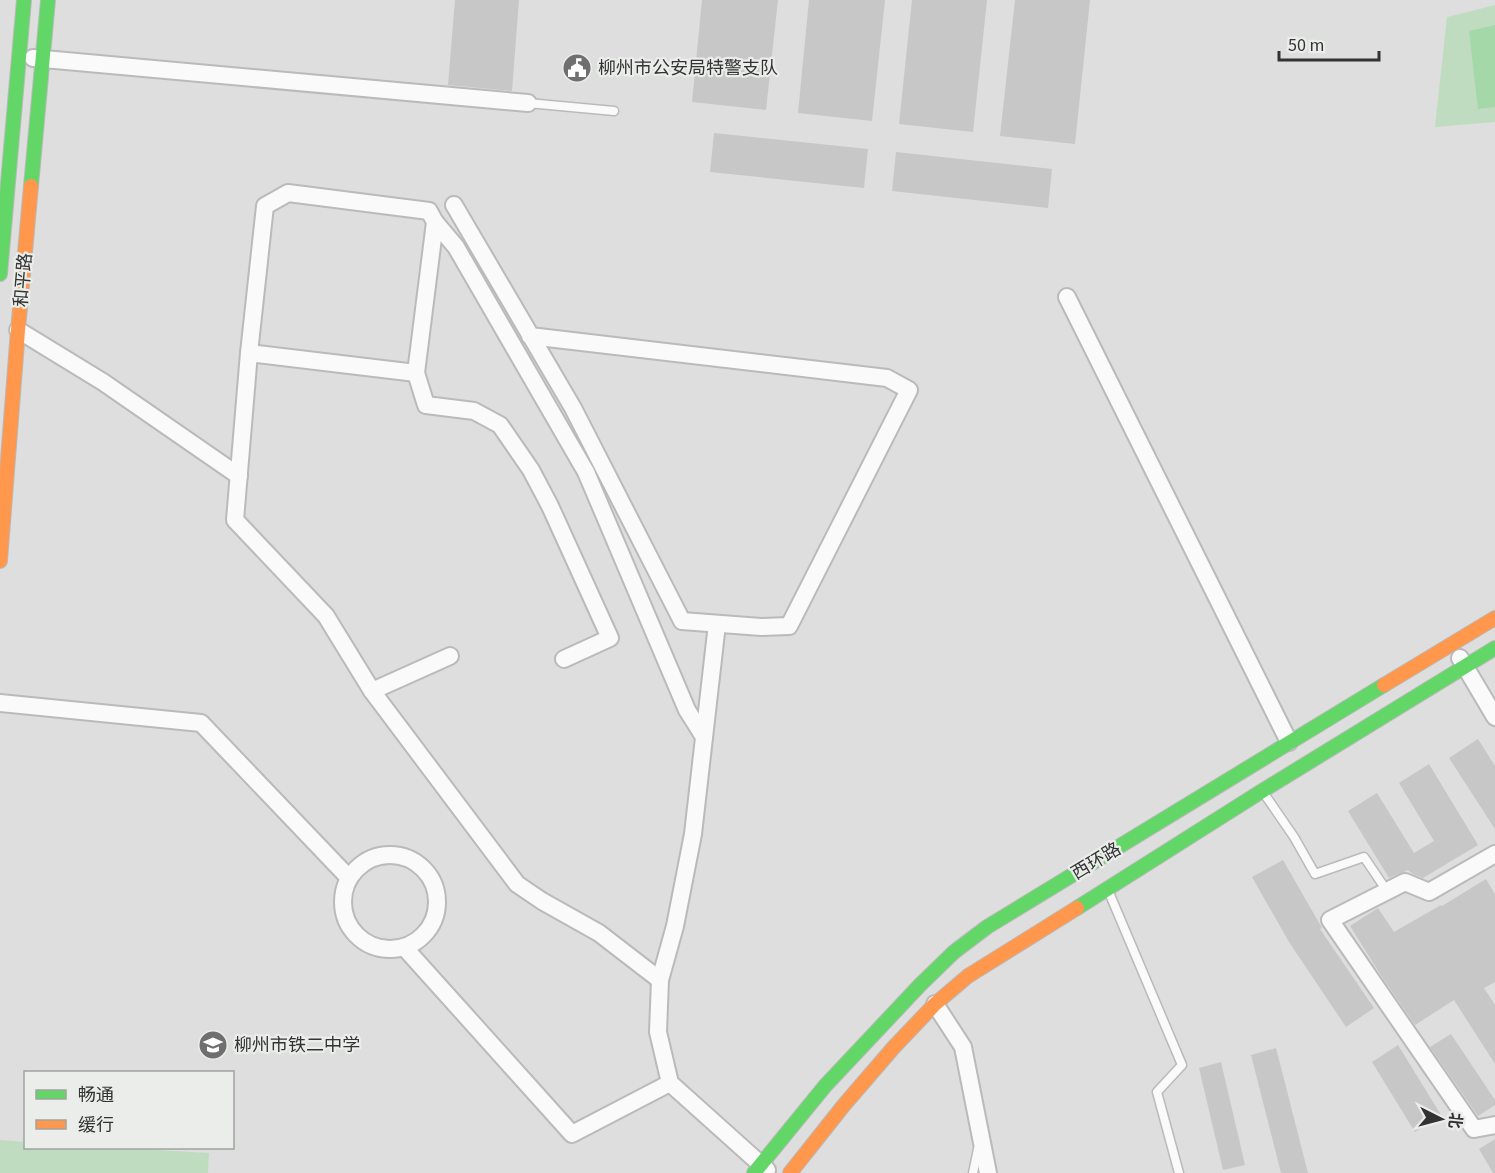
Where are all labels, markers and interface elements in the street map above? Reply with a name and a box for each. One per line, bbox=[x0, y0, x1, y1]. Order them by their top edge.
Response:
scale bar bbox=[1279, 24, 1380, 62]
text: 50 m bbox=[1288, 33, 1324, 58]
public building icon: 柳州市公安局特警支队 bbox=[561, 52, 593, 84]
place label: 柳州市公安局特警支队 bbox=[598, 56, 778, 81]
street label: 和平路 bbox=[9, 252, 38, 308]
street label: 西环路 bbox=[1067, 837, 1126, 886]
school or university icon: 柳州市铁二中学 bbox=[197, 1029, 229, 1061]
place label: 柳州市铁二中学 bbox=[234, 1033, 360, 1058]
legend bbox=[24, 1071, 234, 1149]
text: 畅通 bbox=[78, 1083, 114, 1108]
north arrow bbox=[1411, 1089, 1471, 1149]
text: 北 bbox=[1443, 1111, 1467, 1130]
text: 缓行 bbox=[78, 1113, 114, 1138]

